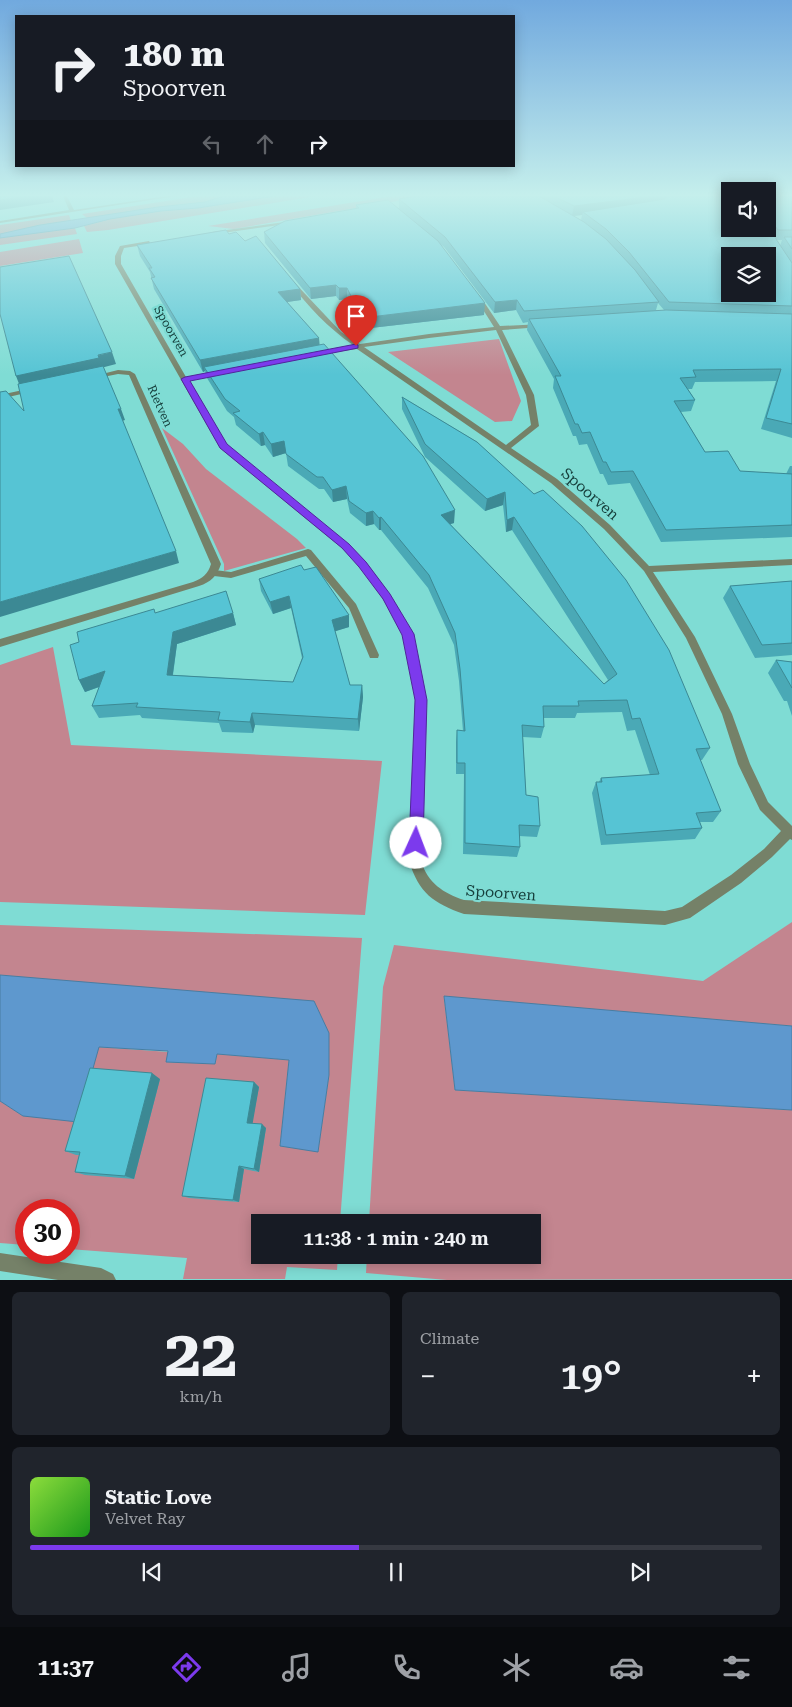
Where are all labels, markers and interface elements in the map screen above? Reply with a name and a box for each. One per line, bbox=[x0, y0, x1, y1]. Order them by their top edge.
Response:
text: 180 m bbox=[123, 34, 224, 75]
icon: right bbox=[40, 35, 105, 100]
text: Spoorven bbox=[123, 76, 226, 101]
icon: left bbox=[198, 130, 226, 158]
icon: ahead bbox=[251, 130, 279, 158]
icon: right bbox=[304, 130, 332, 158]
map controls bbox=[721, 182, 776, 302]
button: sound bbox=[721, 182, 776, 237]
button: layers bbox=[721, 247, 776, 302]
pin bbox=[335, 295, 377, 346]
icon: arrive bbox=[342, 302, 370, 330]
street label: Spoorven bbox=[151, 303, 191, 359]
street label: Rietven bbox=[145, 383, 176, 429]
street label: Spoorven bbox=[558, 464, 623, 524]
position arrow bbox=[389, 816, 441, 868]
street label: Spoorven bbox=[465, 882, 537, 904]
speed limit sign: 30 bbox=[15, 1199, 80, 1264]
text: 11:38 · 1 min · 240 m bbox=[303, 1227, 489, 1250]
text: 22 bbox=[165, 1316, 237, 1392]
text: Climate bbox=[420, 1329, 479, 1348]
text: 19° bbox=[560, 1354, 622, 1398]
text: − bbox=[420, 1360, 436, 1393]
text: + bbox=[746, 1360, 762, 1393]
text: km/h bbox=[180, 1387, 222, 1406]
text: Static Love bbox=[105, 1486, 212, 1509]
text: Velvet Ray bbox=[105, 1509, 185, 1528]
icon: previous bbox=[138, 1558, 166, 1586]
icon: pause bbox=[382, 1558, 410, 1586]
icon: next bbox=[626, 1558, 654, 1586]
icon: directions bbox=[169, 1650, 204, 1685]
icon: music bbox=[279, 1650, 314, 1685]
icon: phone bbox=[389, 1650, 424, 1685]
icon: climate bbox=[499, 1650, 534, 1685]
icon: car bbox=[609, 1650, 644, 1685]
icon: filters bbox=[719, 1650, 754, 1685]
text: 11:37 bbox=[38, 1655, 94, 1680]

